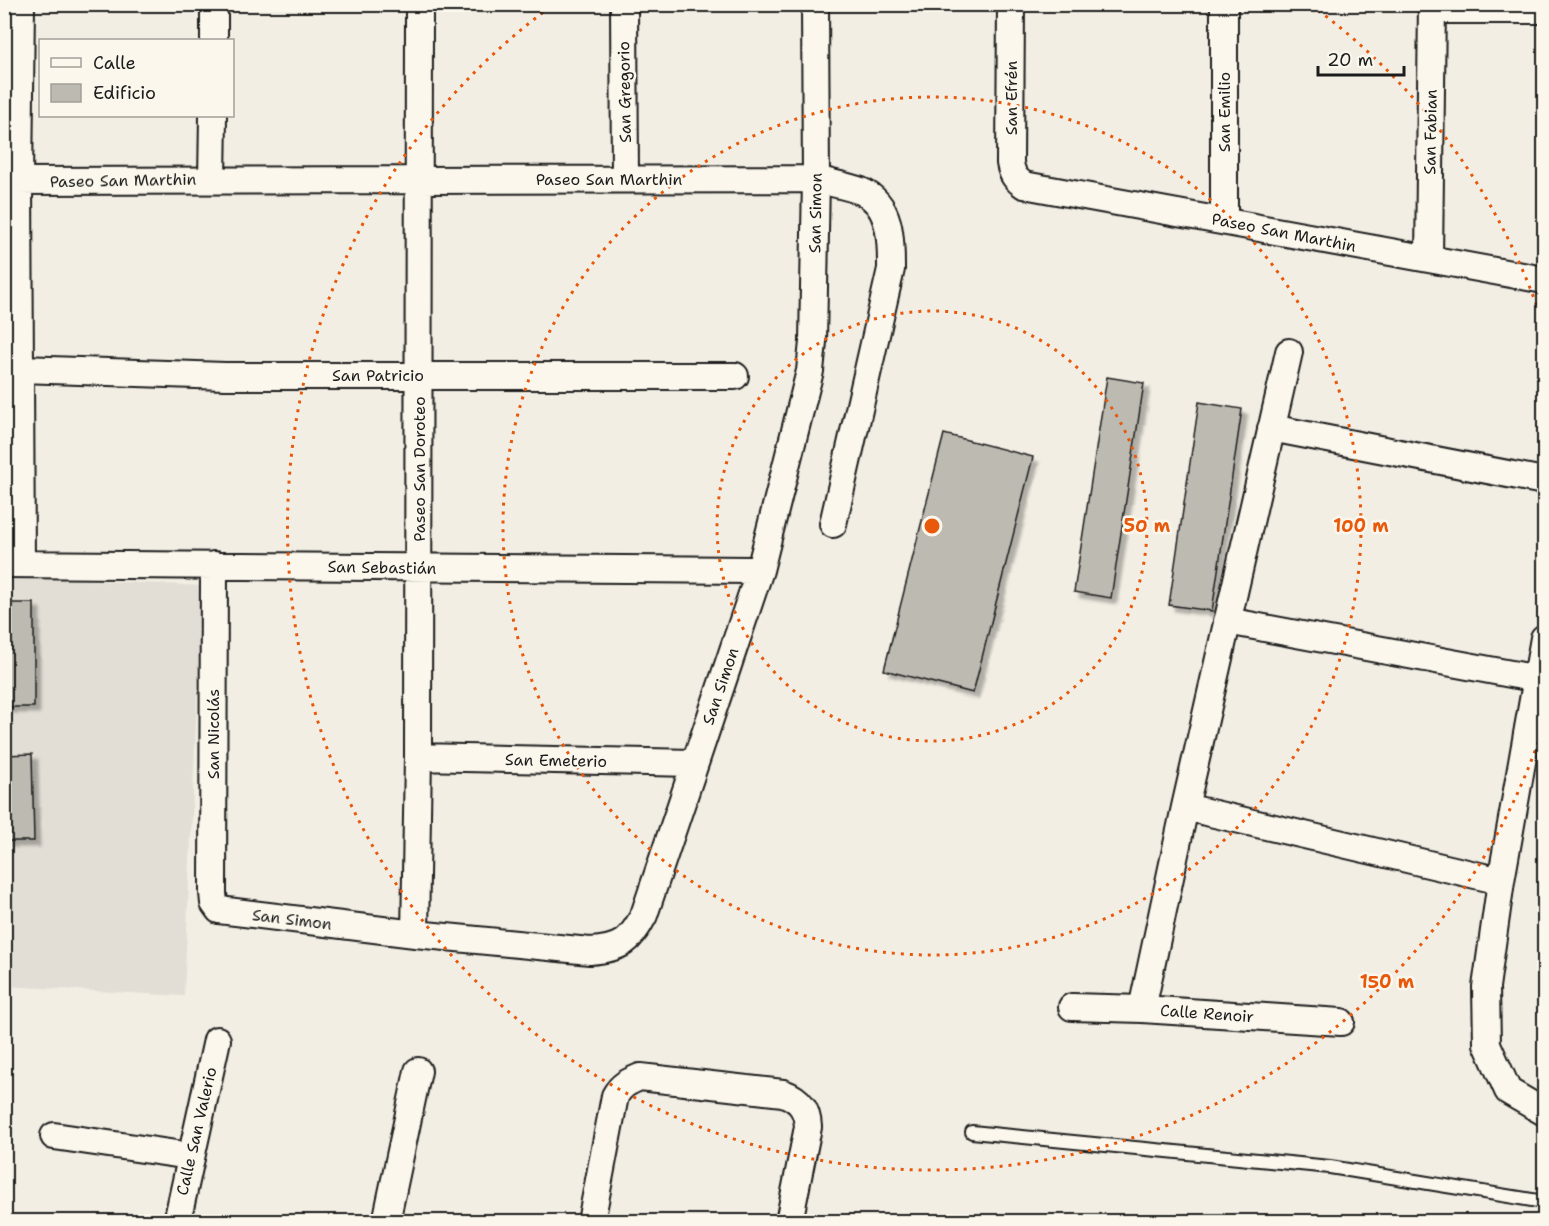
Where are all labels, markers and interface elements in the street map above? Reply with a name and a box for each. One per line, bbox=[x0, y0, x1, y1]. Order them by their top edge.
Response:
legend bbox=[39, 39, 234, 117]
scale bar bbox=[1318, 39, 1404, 77]
street label: San Gregorio bbox=[613, 41, 636, 143]
text: 20 m bbox=[1327, 48, 1373, 72]
text: Calle bbox=[93, 51, 136, 75]
street label: San Efrén bbox=[1001, 61, 1022, 135]
street label: San Emilio bbox=[1214, 72, 1235, 152]
text: Edificio bbox=[93, 81, 156, 105]
street label: San Fabian bbox=[1419, 89, 1442, 175]
street label: Paseo San Marthin bbox=[49, 169, 197, 192]
street label: Paseo San Marthin bbox=[536, 169, 683, 190]
street label: San Simon bbox=[804, 173, 827, 253]
street label: Paseo San Marthin bbox=[1210, 208, 1358, 257]
street label: San Patricio bbox=[332, 365, 424, 386]
street label: Paseo San Doroteo bbox=[409, 396, 430, 542]
text: 50 m bbox=[1124, 514, 1171, 538]
text: 100 m bbox=[1333, 514, 1389, 538]
centre of rings bbox=[922, 516, 942, 536]
street label: San Sebastián bbox=[327, 556, 437, 579]
street label: San Simon bbox=[697, 645, 744, 728]
street label: San Nicolás bbox=[203, 689, 224, 779]
street label: San Emeterio bbox=[505, 749, 607, 772]
street label: San Simon bbox=[251, 904, 333, 935]
text: 150 m bbox=[1360, 970, 1415, 994]
street label: Calle Renoir bbox=[1159, 1000, 1255, 1027]
street label: Calle San Valerio bbox=[172, 1065, 221, 1197]

